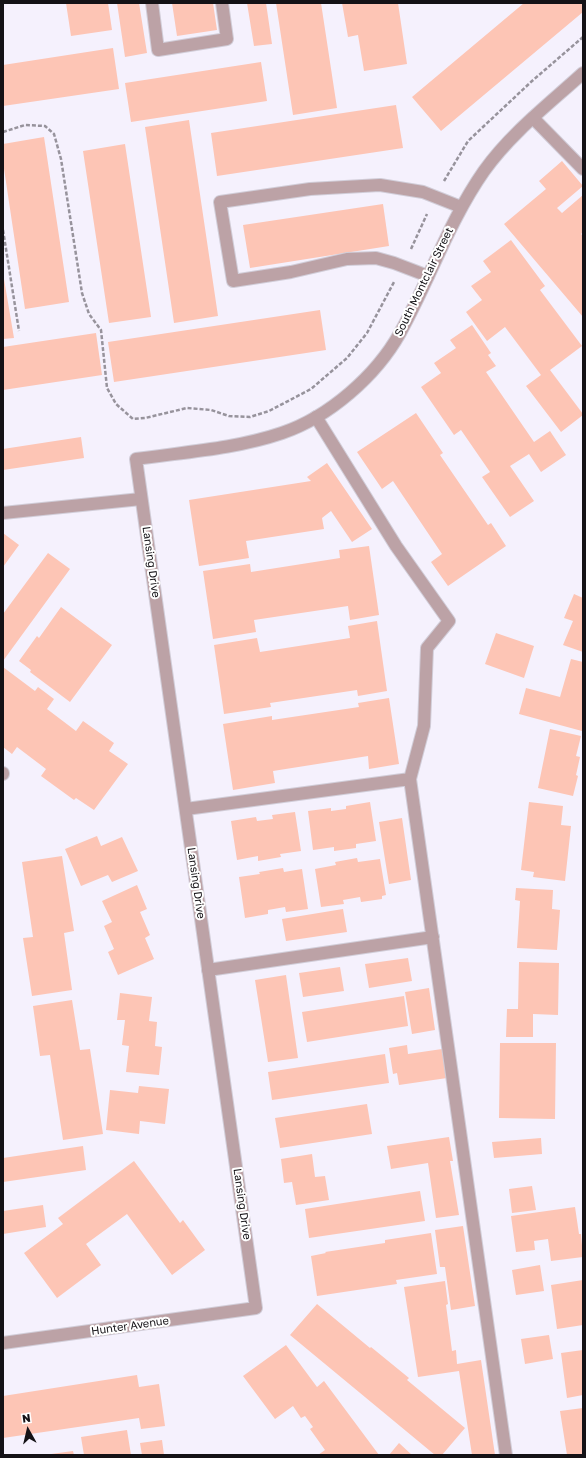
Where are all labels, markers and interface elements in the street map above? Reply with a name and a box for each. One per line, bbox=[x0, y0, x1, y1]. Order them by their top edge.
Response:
street label: South Montclair Street bbox=[392, 225, 456, 339]
street label: Lansing Drive bbox=[139, 526, 163, 598]
street label: Lansing Drive bbox=[184, 847, 208, 919]
street label: Lansing Drive bbox=[230, 1168, 254, 1240]
street label: Hunter Avenue bbox=[90, 1314, 170, 1338]
north arrow bbox=[8, 1410, 48, 1450]
text: N bbox=[21, 1411, 31, 1425]

